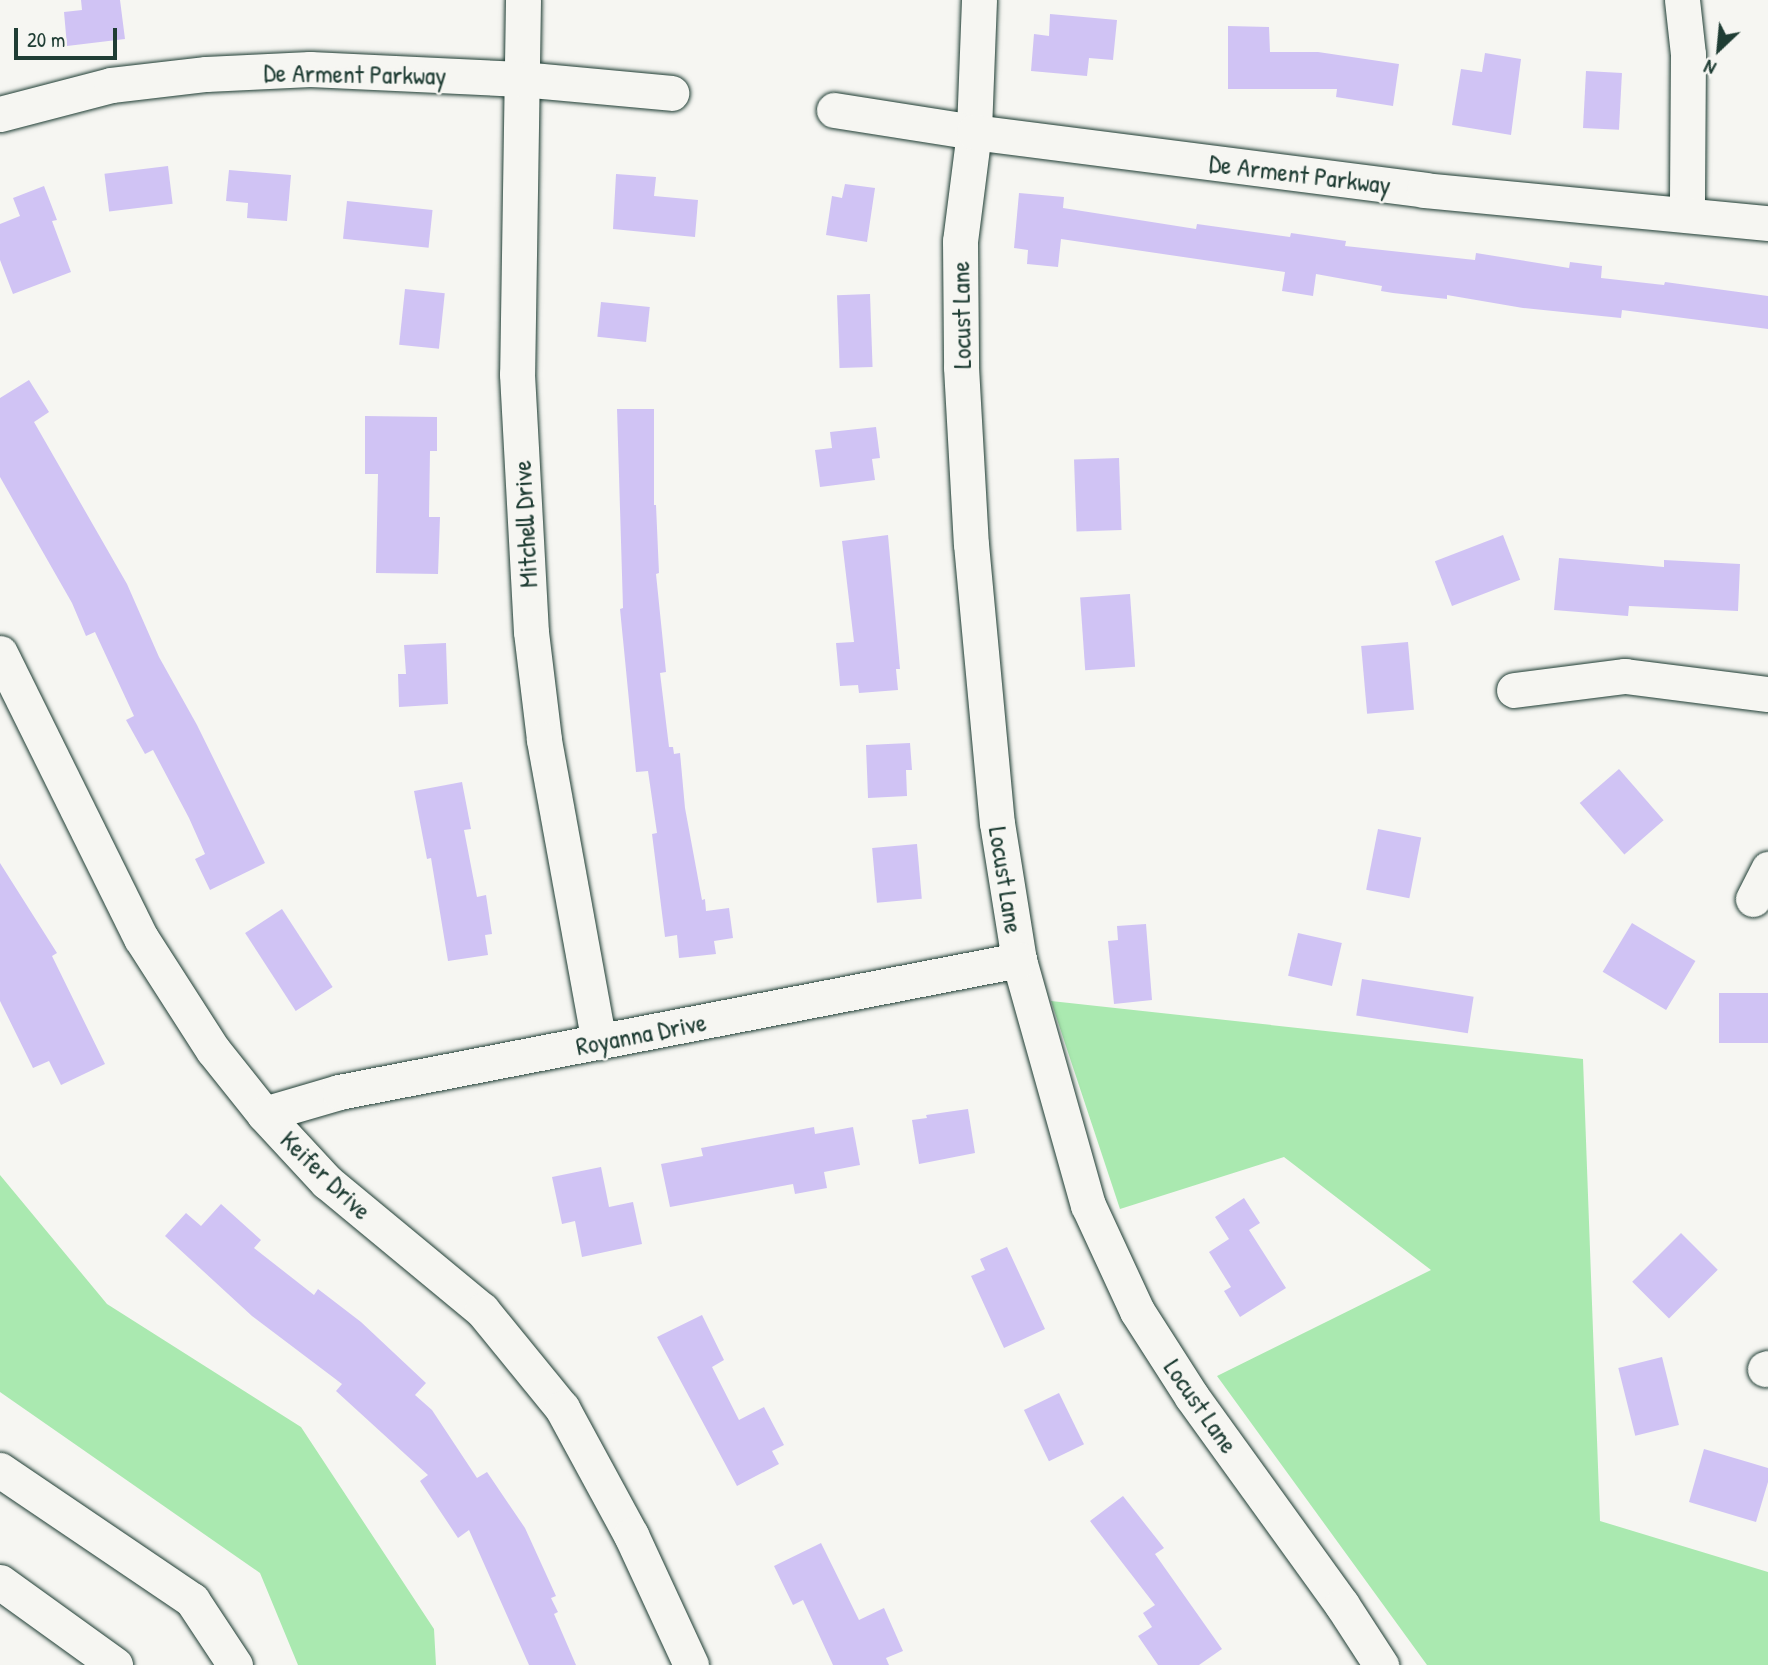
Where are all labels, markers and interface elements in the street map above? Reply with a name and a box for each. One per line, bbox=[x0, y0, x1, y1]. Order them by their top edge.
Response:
scale bar bbox=[18, 14, 121, 58]
north arrow bbox=[1684, 14, 1754, 84]
text: 20 m bbox=[27, 25, 65, 54]
text: N bbox=[1700, 54, 1720, 82]
street label: De Arment Parkway bbox=[263, 57, 447, 91]
street label: De Arment Parkway bbox=[1207, 147, 1393, 201]
street label: Locust Lane bbox=[944, 261, 978, 369]
street label: Mitchell Drive bbox=[506, 459, 544, 589]
street label: Locust Lane bbox=[982, 824, 1030, 936]
street label: Royanna Drive bbox=[573, 1006, 709, 1062]
street label: Keifer Drive bbox=[274, 1124, 378, 1226]
street label: Locust Lane bbox=[1157, 1353, 1245, 1459]

